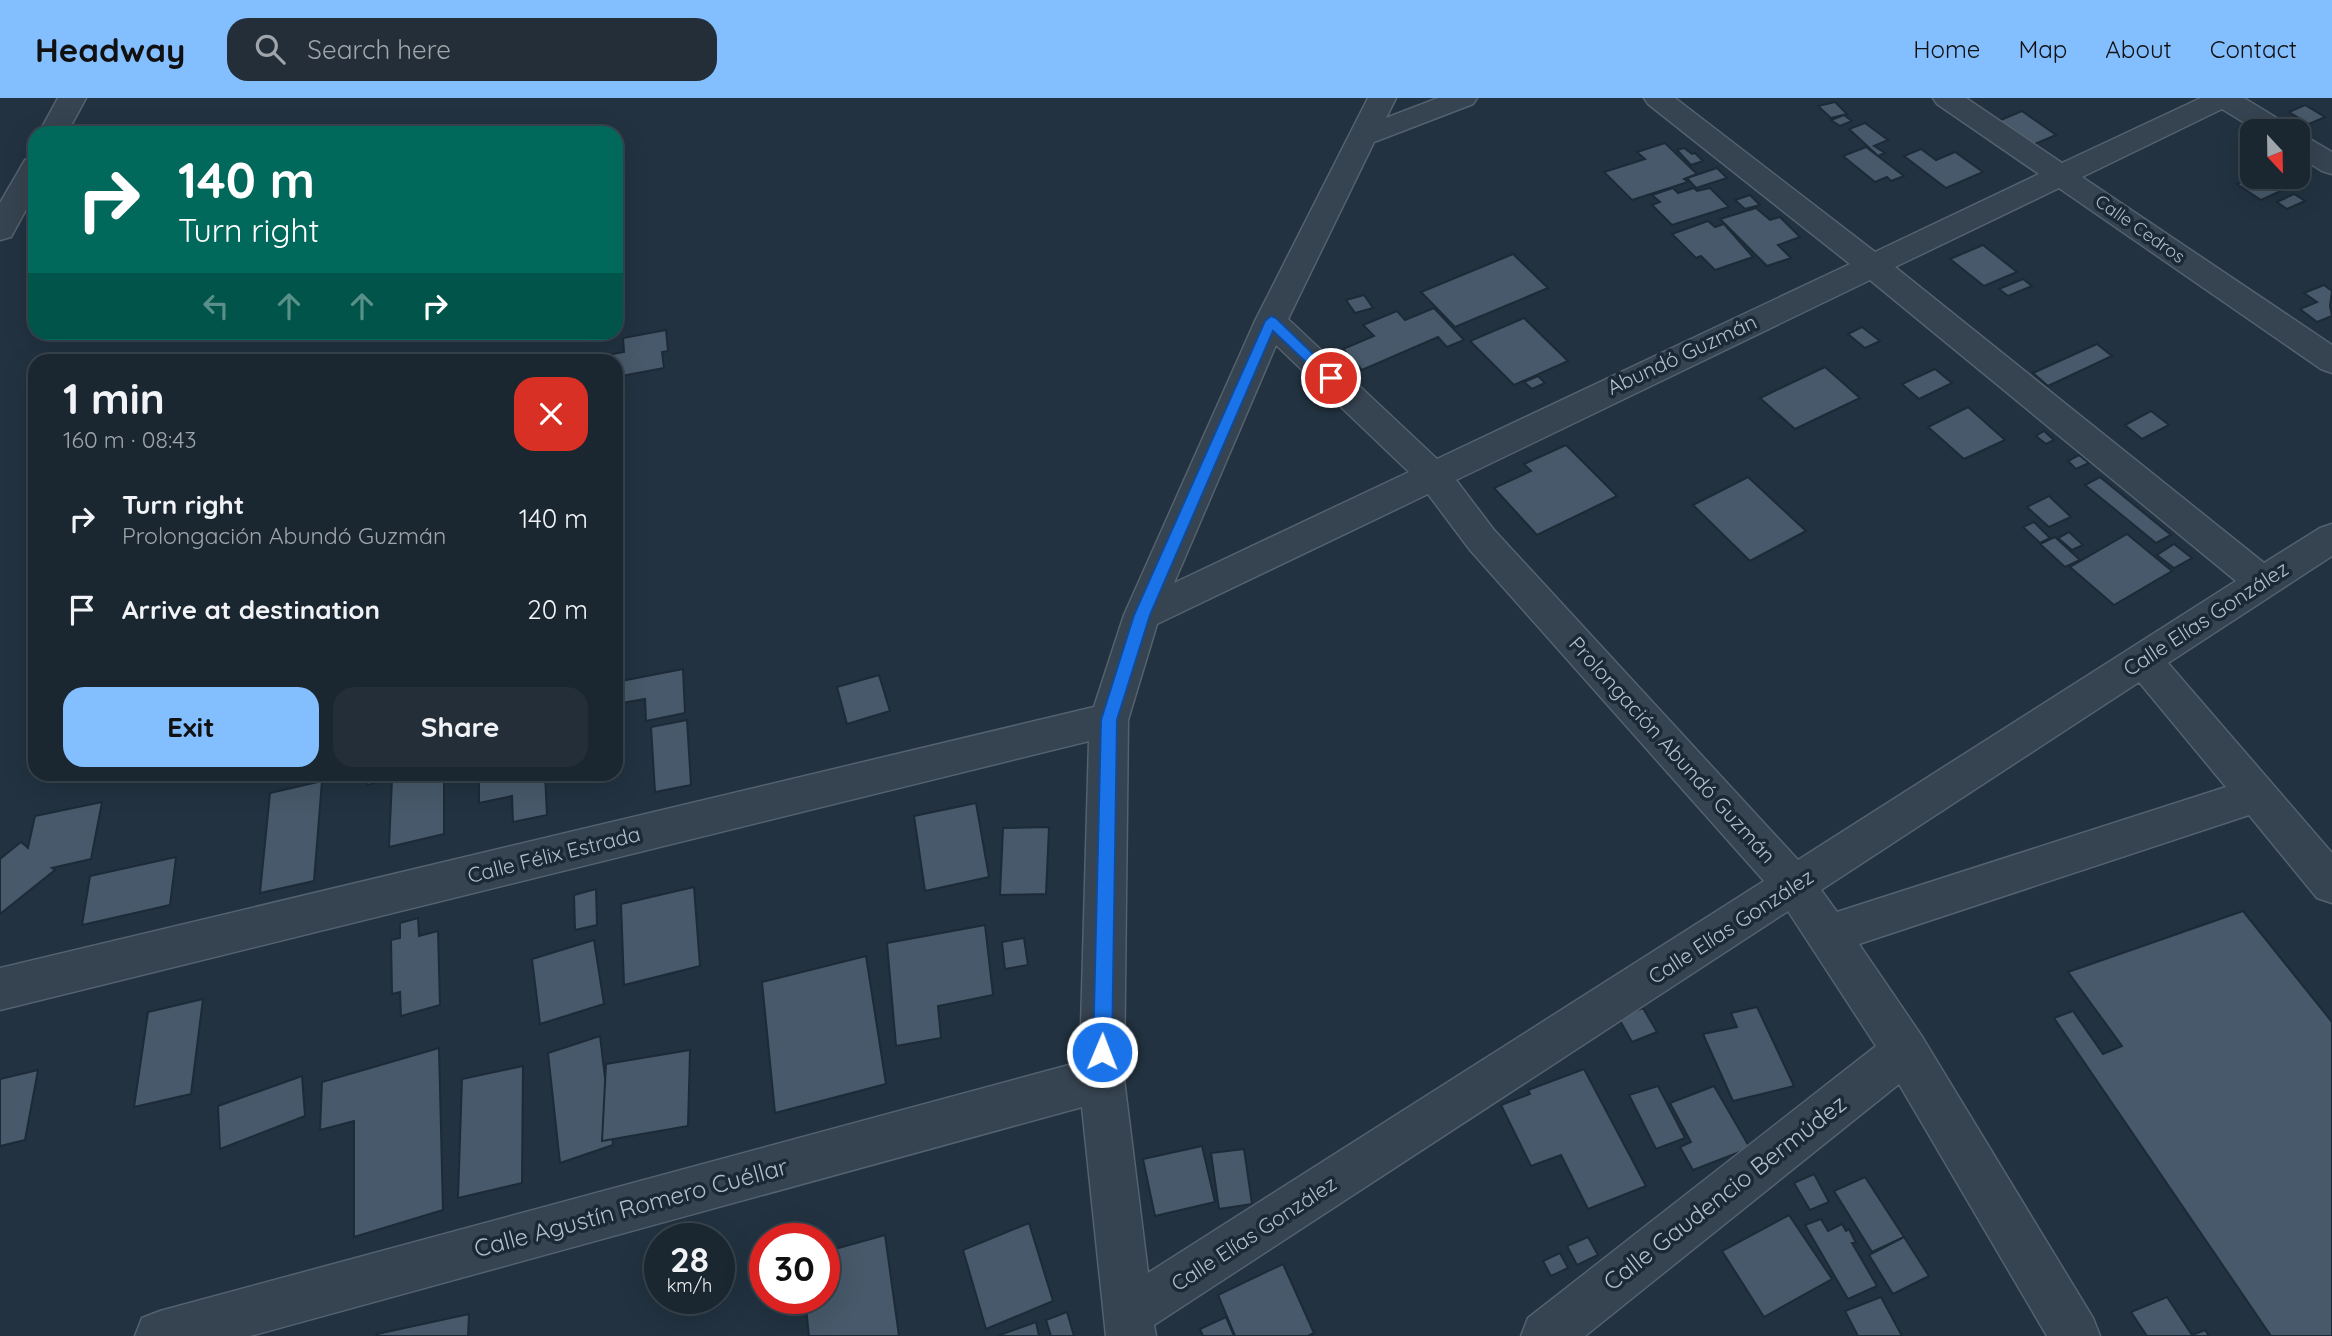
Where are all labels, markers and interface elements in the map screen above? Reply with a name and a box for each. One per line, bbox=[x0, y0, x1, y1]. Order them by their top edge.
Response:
search box bbox=[227, 18, 717, 81]
text: Headway bbox=[35, 29, 185, 70]
icon: search bbox=[251, 30, 289, 68]
text: Search here bbox=[307, 33, 451, 66]
text: Home bbox=[1913, 34, 1980, 64]
text: Map bbox=[2018, 34, 2067, 64]
text: About bbox=[2105, 34, 2172, 64]
text: Contact bbox=[2210, 34, 2297, 64]
north arrow bbox=[2240, 119, 2310, 189]
map controls bbox=[2240, 119, 2310, 189]
text: 140 m bbox=[178, 149, 315, 210]
icon: right bbox=[63, 154, 154, 245]
street label: Calle Cedros bbox=[2091, 189, 2190, 268]
text: Turn right bbox=[178, 210, 319, 250]
icon: left bbox=[197, 287, 235, 325]
icon: ahead bbox=[270, 287, 308, 325]
icon: ahead bbox=[343, 287, 381, 325]
icon: right bbox=[416, 287, 454, 325]
street label: Abundó Guzmán bbox=[1603, 308, 1761, 400]
pin bbox=[1301, 348, 1361, 408]
icon: arrive bbox=[1312, 359, 1350, 397]
text: 1 min bbox=[63, 372, 165, 425]
button: close bbox=[514, 377, 588, 451]
text: 160 m · 08:43 bbox=[63, 425, 196, 454]
text: Turn right bbox=[122, 488, 244, 521]
icon: right bbox=[63, 500, 101, 538]
text: 140 m bbox=[519, 502, 588, 535]
text: Prolongación Abundó Guzmán bbox=[122, 521, 446, 550]
street label: Calle Elías González bbox=[2118, 555, 2293, 681]
icon: arrive bbox=[63, 591, 101, 629]
text: Arrive at destination bbox=[122, 593, 380, 626]
text: 20 m bbox=[527, 593, 588, 626]
street label: Prolongación Abundó Guzmán bbox=[1564, 631, 1781, 868]
button: Exit bbox=[63, 687, 319, 767]
button: Share bbox=[333, 687, 588, 767]
street label: Calle Félix Estrada bbox=[465, 820, 643, 888]
street label: Calle Elías González bbox=[1643, 863, 1818, 989]
position arrow bbox=[1065, 1015, 1139, 1089]
street label: Calle Gaudencio Bermúdez bbox=[1597, 1088, 1852, 1296]
street label: Calle Agustín Romero Cuéllar bbox=[471, 1151, 791, 1263]
street label: Calle Elías González bbox=[1166, 1170, 1341, 1296]
speed limit sign: 30 bbox=[749, 1223, 840, 1314]
text: 28 bbox=[670, 1237, 709, 1281]
text: km/h bbox=[667, 1274, 712, 1297]

